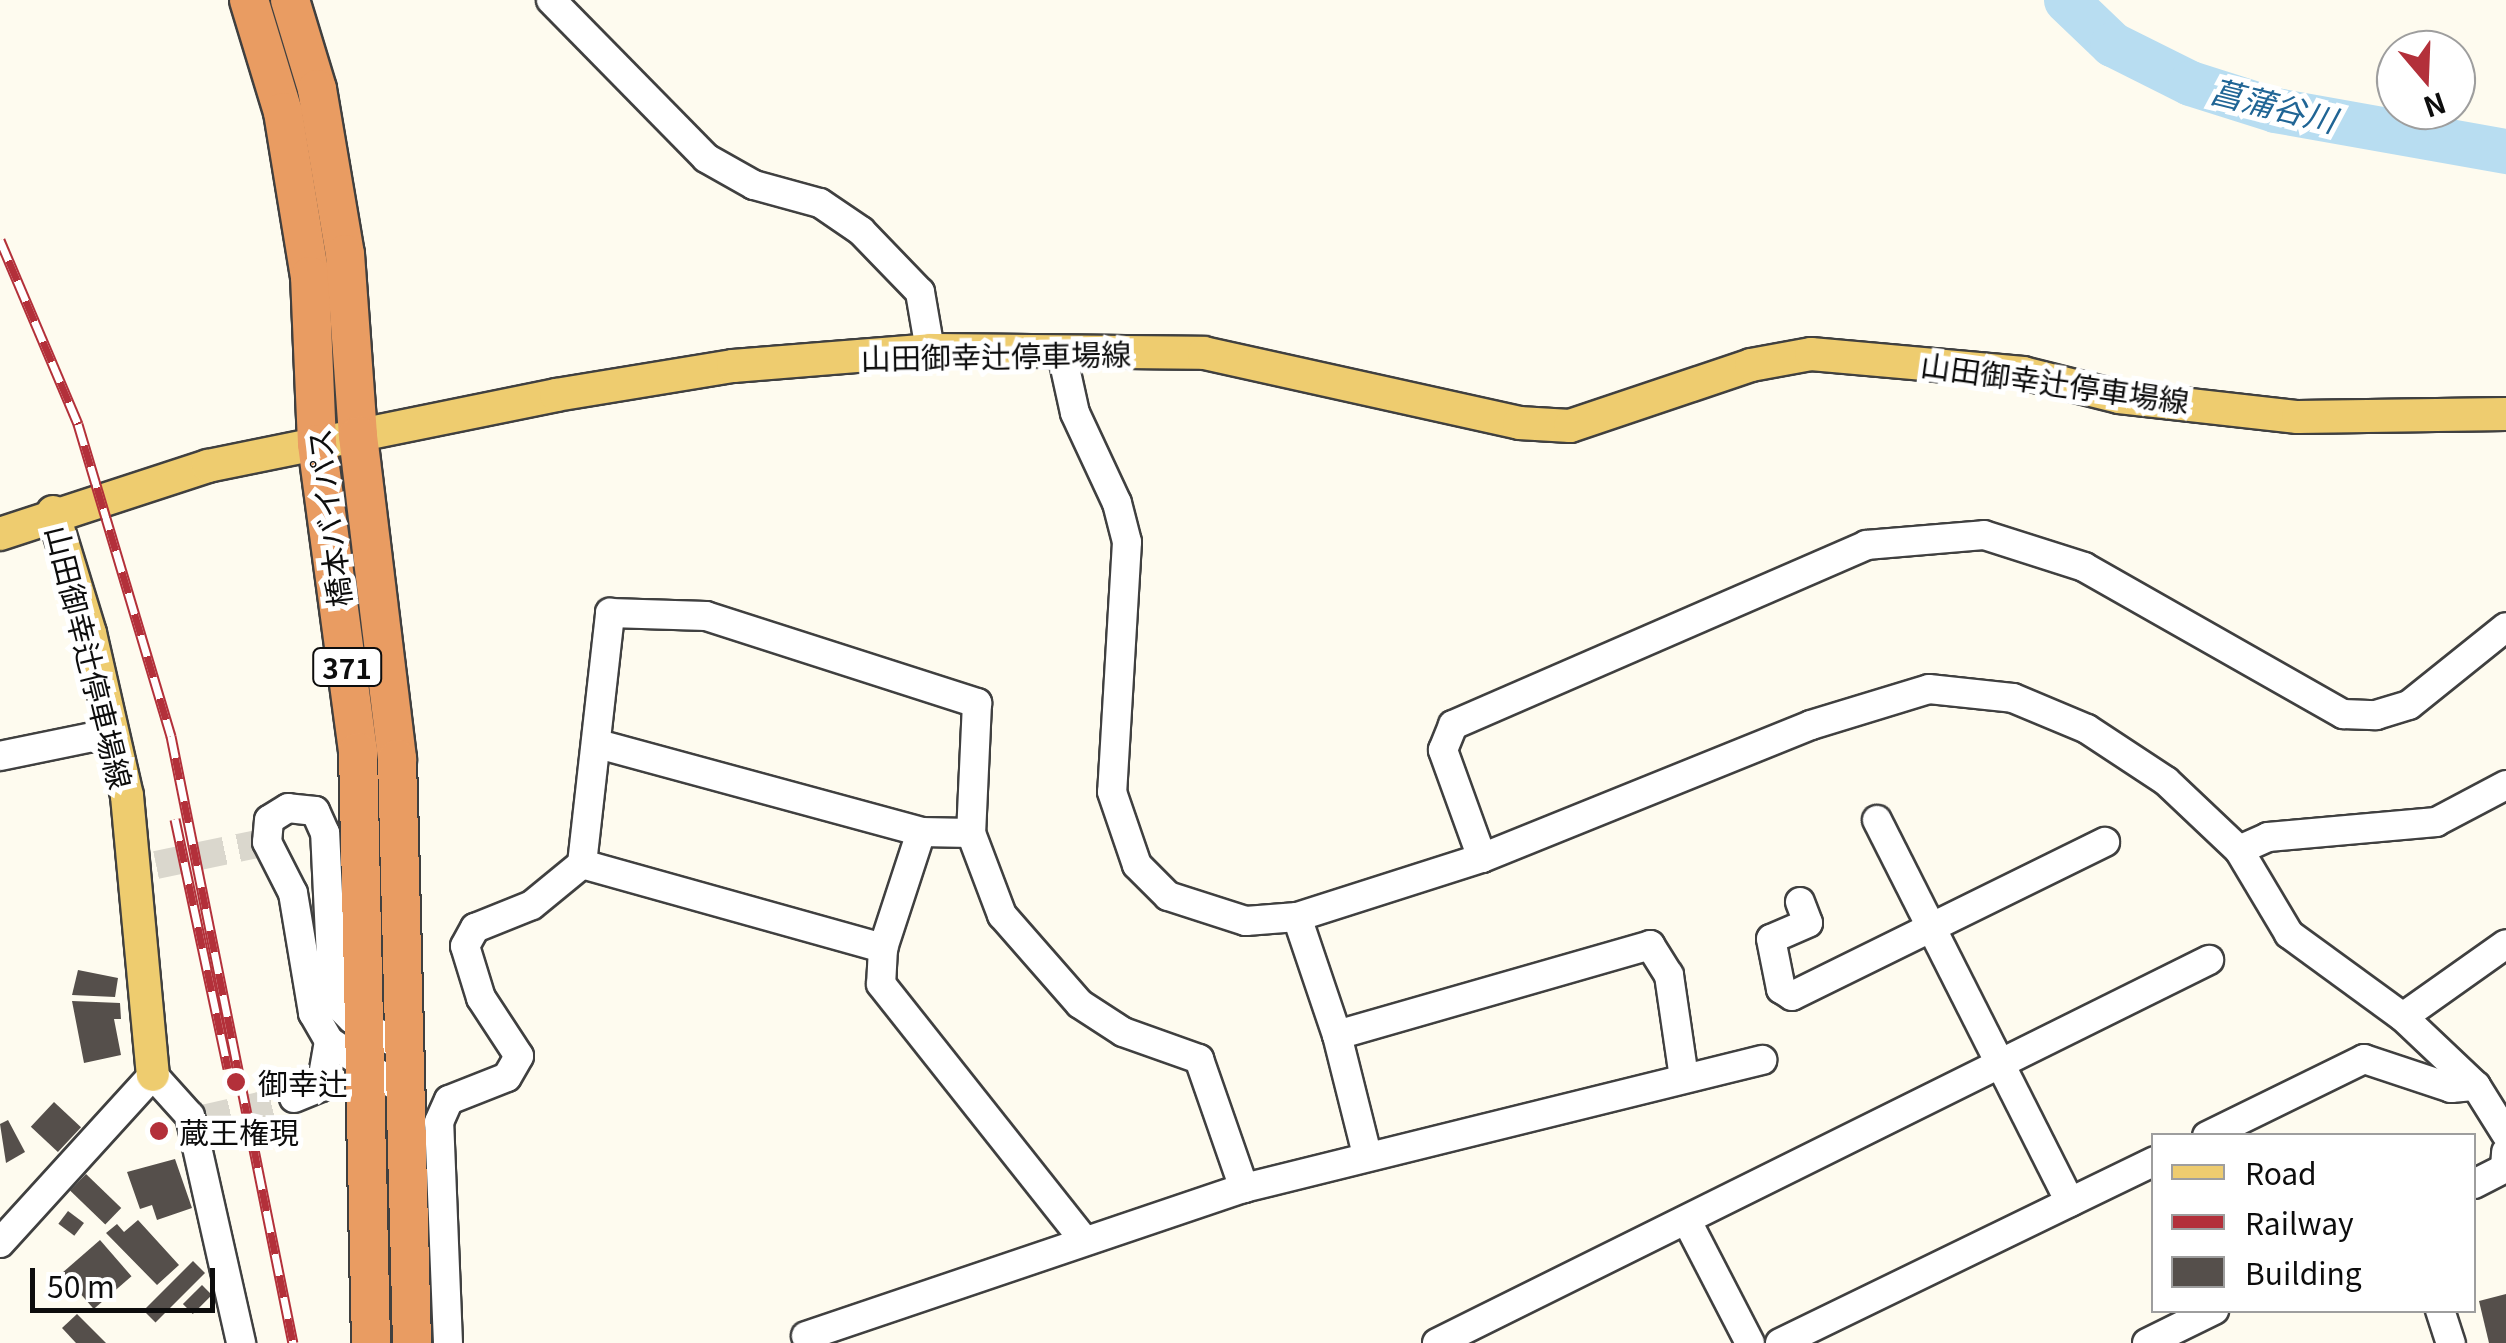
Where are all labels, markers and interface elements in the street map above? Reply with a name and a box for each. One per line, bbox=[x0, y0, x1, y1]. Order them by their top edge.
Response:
north arrow bbox=[2376, 30, 2476, 130]
water label: 菖蒲谷川 bbox=[2207, 70, 2341, 138]
text: N bbox=[2419, 84, 2452, 129]
street label: 山田御幸辻停車場線 bbox=[861, 335, 1131, 375]
street label: 山田御幸辻停車場線 bbox=[1919, 345, 2191, 419]
street label: 橋本バイパス bbox=[299, 426, 357, 610]
street label: 山田御幸辻停車場線 bbox=[40, 522, 140, 792]
road number: 371 bbox=[312, 644, 382, 690]
place label: 御幸辻 bbox=[258, 1064, 348, 1100]
marker: 御幸辻 bbox=[223, 1069, 249, 1095]
place label: 蔵王権現 bbox=[179, 1113, 299, 1149]
marker: 蔵王権現 bbox=[148, 1120, 170, 1142]
legend bbox=[2151, 1133, 2476, 1313]
text: Road bbox=[2245, 1150, 2317, 1194]
text: Railway bbox=[2245, 1200, 2354, 1244]
scale bar bbox=[35, 1248, 220, 1310]
text: Building bbox=[2245, 1250, 2362, 1294]
text: 50 m bbox=[47, 1263, 115, 1307]

